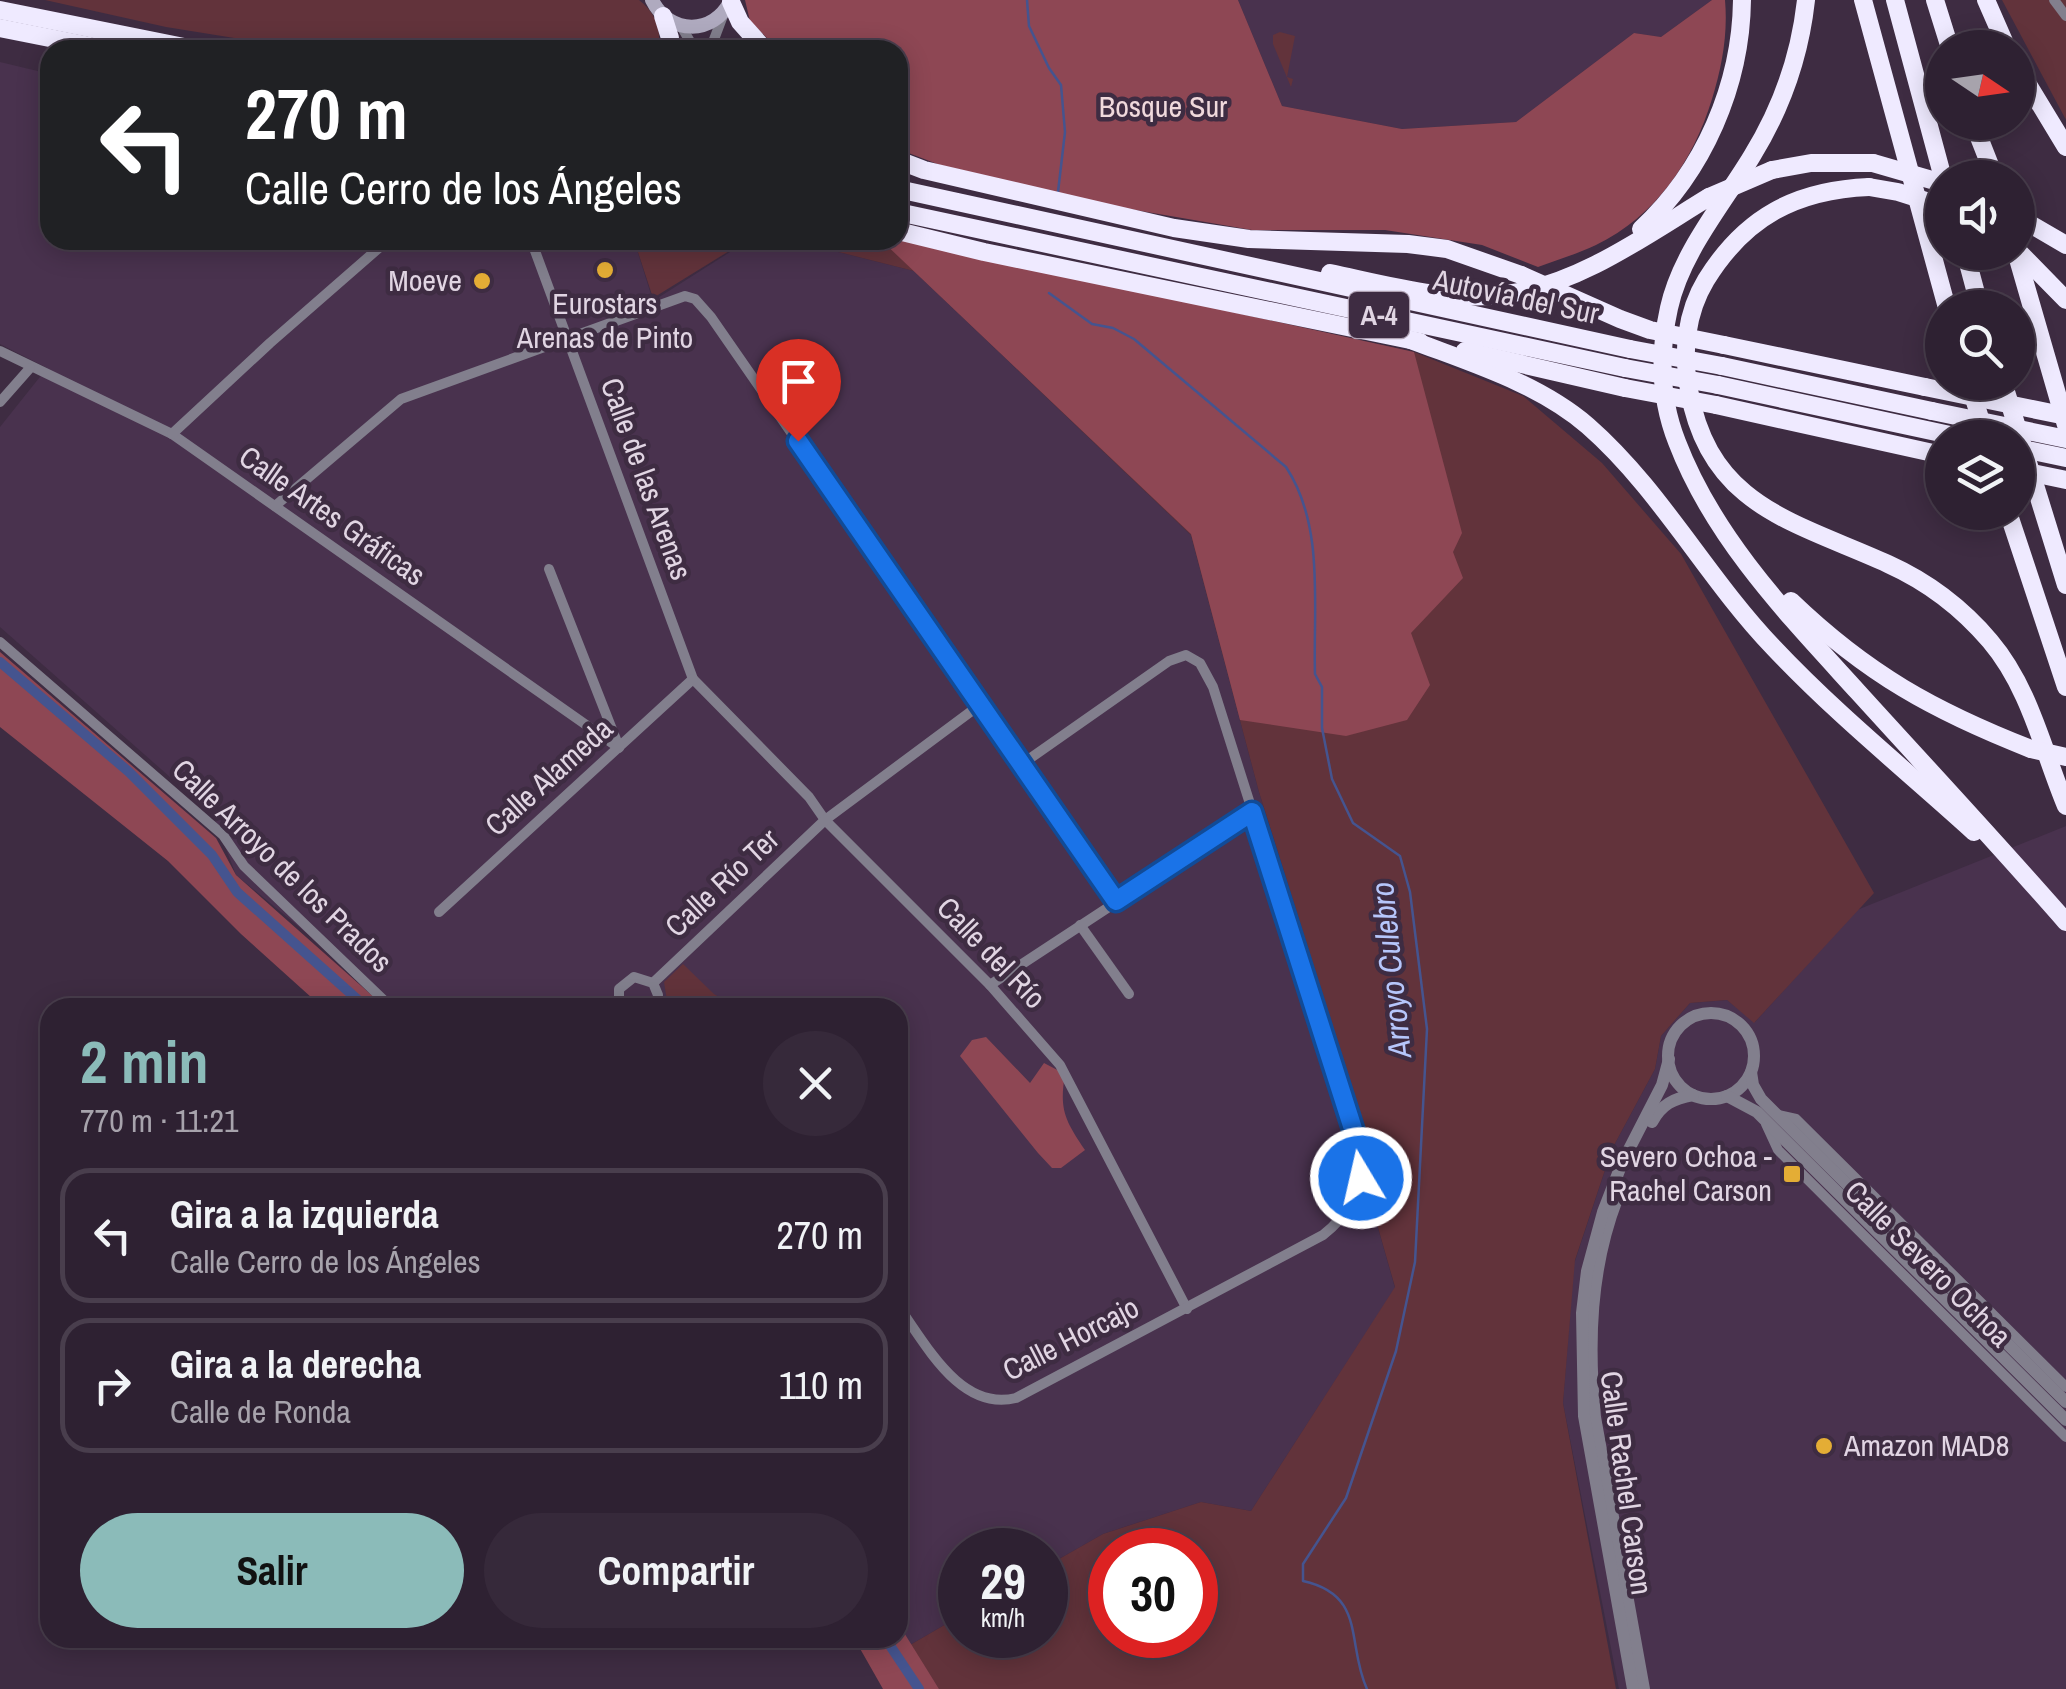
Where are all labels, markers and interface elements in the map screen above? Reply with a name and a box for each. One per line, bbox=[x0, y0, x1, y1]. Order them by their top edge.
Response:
north arrow bbox=[1925, 30, 2035, 140]
map controls bbox=[1925, 30, 2035, 530]
text: 270 m bbox=[245, 67, 408, 161]
icon: left bbox=[80, 80, 210, 210]
park label: Bosque Sur bbox=[1099, 86, 1228, 126]
text: Calle Cerro de los Ángeles bbox=[245, 157, 682, 218]
button: sound bbox=[1925, 160, 2035, 270]
marker: Eurostars Arenas de Pinto bbox=[594, 259, 616, 281]
street label: Autovía del Sur bbox=[1429, 259, 1603, 333]
place label: Moeve bbox=[388, 260, 462, 300]
marker: Moeve bbox=[471, 270, 493, 292]
place label: Eurostars Arenas de Pinto bbox=[516, 283, 693, 357]
button: search bbox=[1925, 290, 2035, 400]
road number: A-4 bbox=[1349, 292, 1409, 338]
pin bbox=[756, 339, 841, 442]
icon: arrive bbox=[771, 354, 826, 409]
street label: Calle de las Arenas bbox=[592, 372, 702, 585]
button: layers bbox=[1925, 420, 2035, 530]
street label: Calle Artes Gráficas bbox=[232, 436, 434, 594]
street label: Calle Alameda bbox=[476, 708, 621, 844]
street label: Calle Arroyo de los Prados bbox=[164, 750, 401, 981]
street label: Calle Río Ter bbox=[656, 819, 787, 945]
water label: Arroyo Culebro bbox=[1360, 880, 1421, 1062]
street label: Calle del Río bbox=[928, 888, 1055, 1017]
text: 2 min bbox=[80, 1021, 209, 1102]
button: close bbox=[763, 1031, 868, 1136]
text: 770 m · 11:21 bbox=[80, 1099, 239, 1142]
position arrow bbox=[1309, 1126, 1413, 1230]
place label: Severo Ochoa - Rachel Carson bbox=[1600, 1136, 1772, 1210]
marker: Severo Ochoa - Rachel Carson bbox=[1781, 1163, 1803, 1185]
street label: Calle Severo Ochoa bbox=[1837, 1171, 2021, 1355]
text: Gira a la izquierda bbox=[170, 1189, 438, 1240]
icon: left bbox=[85, 1208, 140, 1263]
text: 270 m bbox=[776, 1210, 863, 1261]
text: Calle Cerro de los Ángeles bbox=[170, 1240, 481, 1283]
street label: Calle Horcajo bbox=[996, 1287, 1145, 1389]
text: Gira a la derecha bbox=[170, 1339, 421, 1390]
icon: right bbox=[85, 1358, 140, 1413]
text: 110 m bbox=[779, 1360, 863, 1411]
street label: Calle Rachel Carson bbox=[1591, 1368, 1662, 1597]
text: Calle de Ronda bbox=[170, 1390, 351, 1433]
place label: Amazon MAD8 bbox=[1843, 1425, 2009, 1465]
marker: Amazon MAD8 bbox=[1813, 1435, 1835, 1457]
button: Salir bbox=[80, 1513, 464, 1628]
button: Compartir bbox=[484, 1513, 868, 1628]
speed limit sign: 30 bbox=[1088, 1528, 1218, 1658]
text: 29 bbox=[980, 1547, 1026, 1615]
text: km/h bbox=[981, 1601, 1025, 1635]

